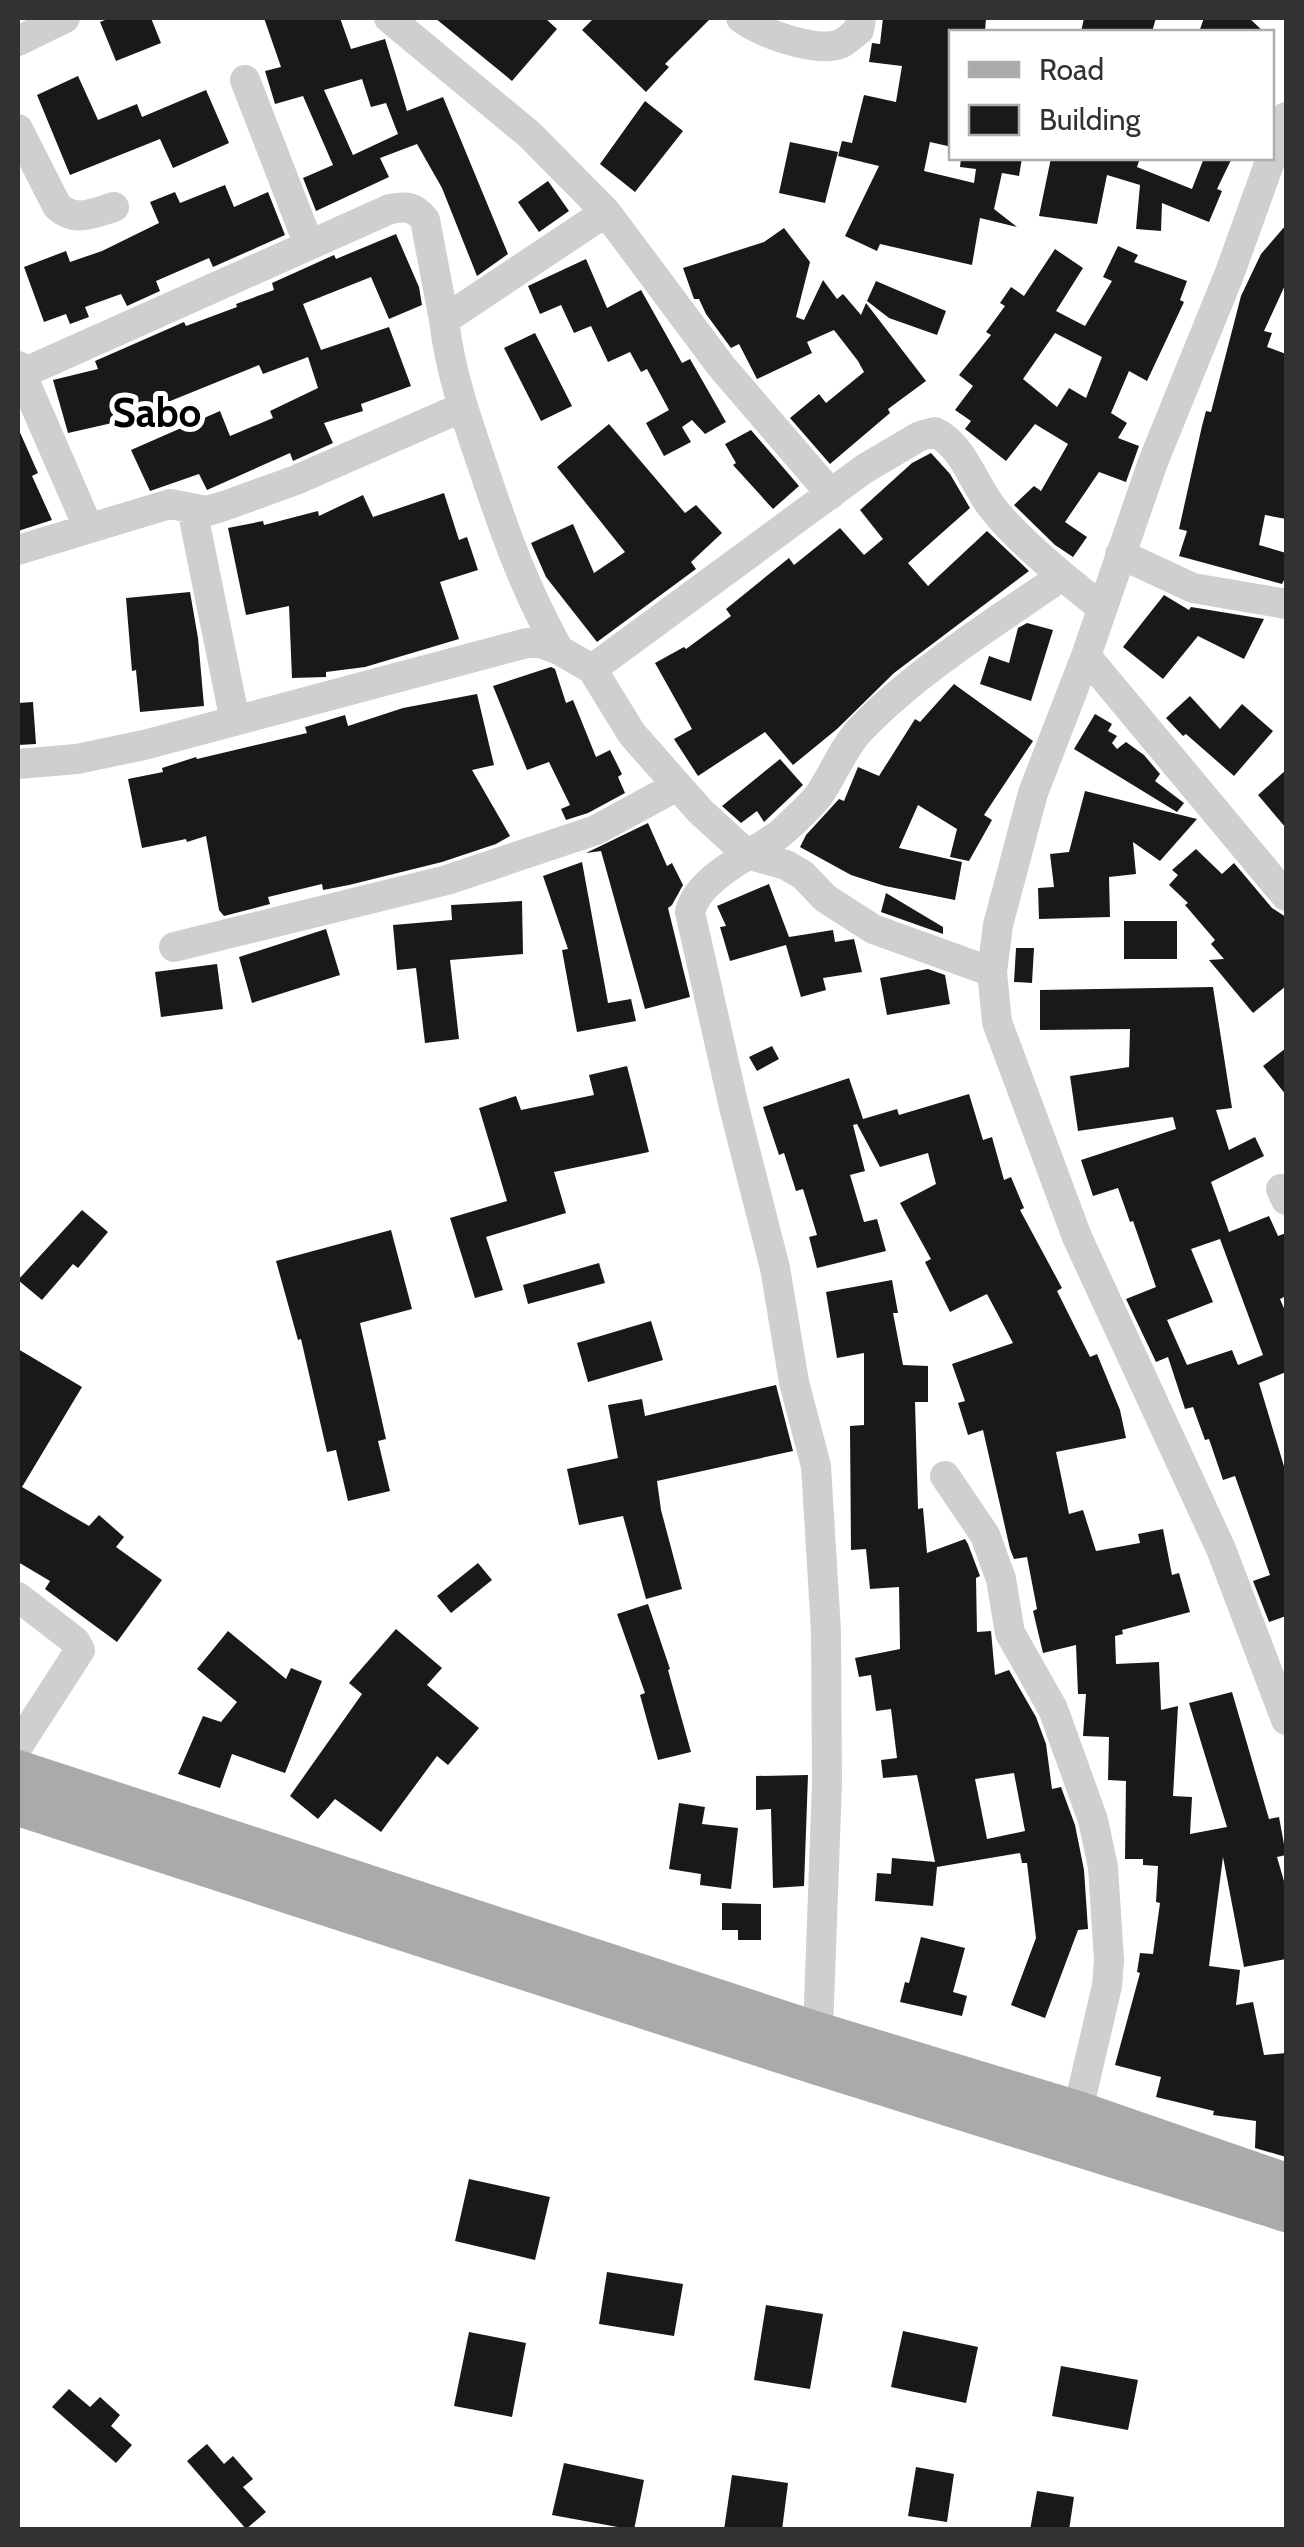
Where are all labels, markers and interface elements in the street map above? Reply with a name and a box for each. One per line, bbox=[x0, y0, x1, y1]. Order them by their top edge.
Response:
legend bbox=[949, 30, 1274, 160]
text: Road bbox=[1039, 51, 1104, 88]
text: Building bbox=[1039, 101, 1142, 138]
district label: Sabo bbox=[113, 388, 201, 437]

